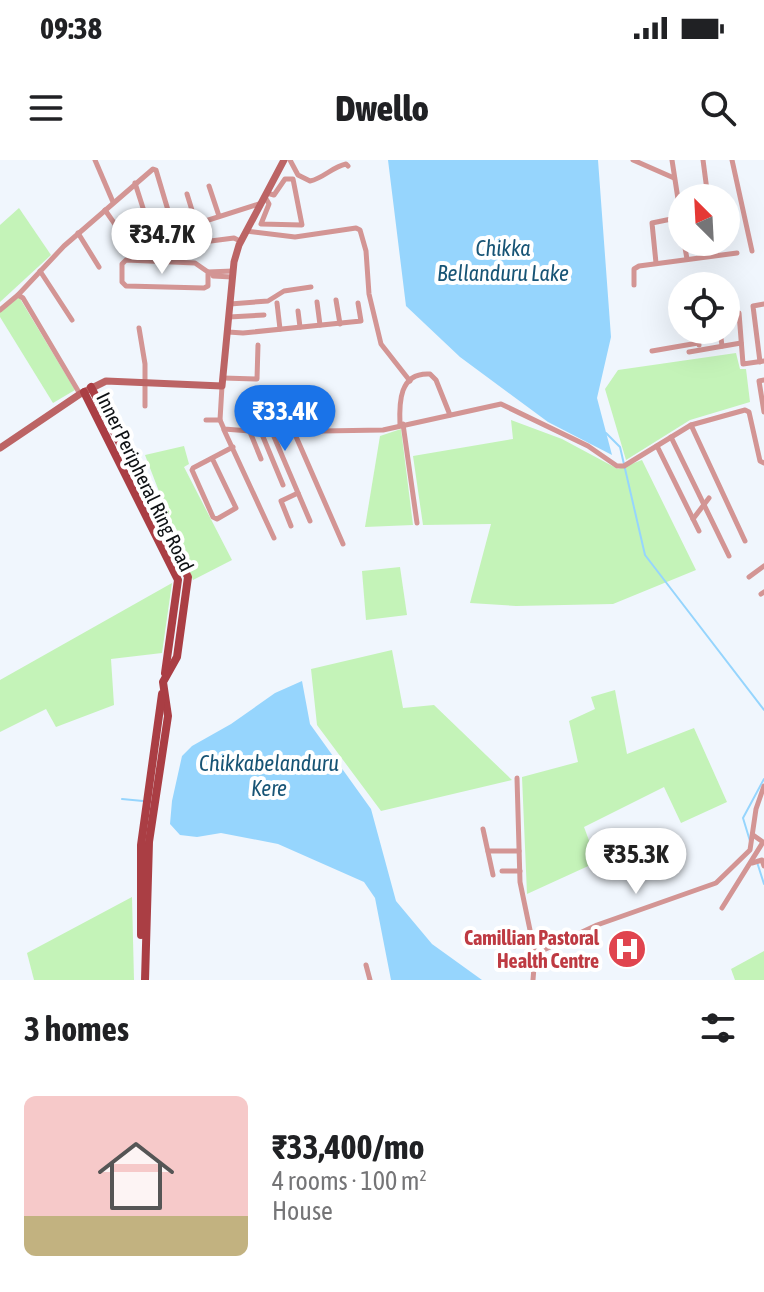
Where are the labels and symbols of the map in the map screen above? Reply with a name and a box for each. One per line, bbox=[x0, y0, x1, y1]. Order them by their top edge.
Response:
north arrow bbox=[668, 184, 740, 256]
pin: ₹34.7K bbox=[97, 208, 227, 276]
water label: Chikka Bellanduru Lake bbox=[437, 235, 569, 286]
pin: ₹33.4K bbox=[220, 385, 350, 453]
street label: Inner Peripheral Ring Road bbox=[92, 389, 199, 575]
water label: Chikkabelanduru Kere bbox=[199, 750, 339, 801]
pin: ₹35.3K bbox=[571, 828, 701, 896]
place label: Camillian Pastoral Health Centre bbox=[464, 926, 600, 972]
hospital icon: Camillian Pastoral Health Centre bbox=[606, 928, 648, 970]

